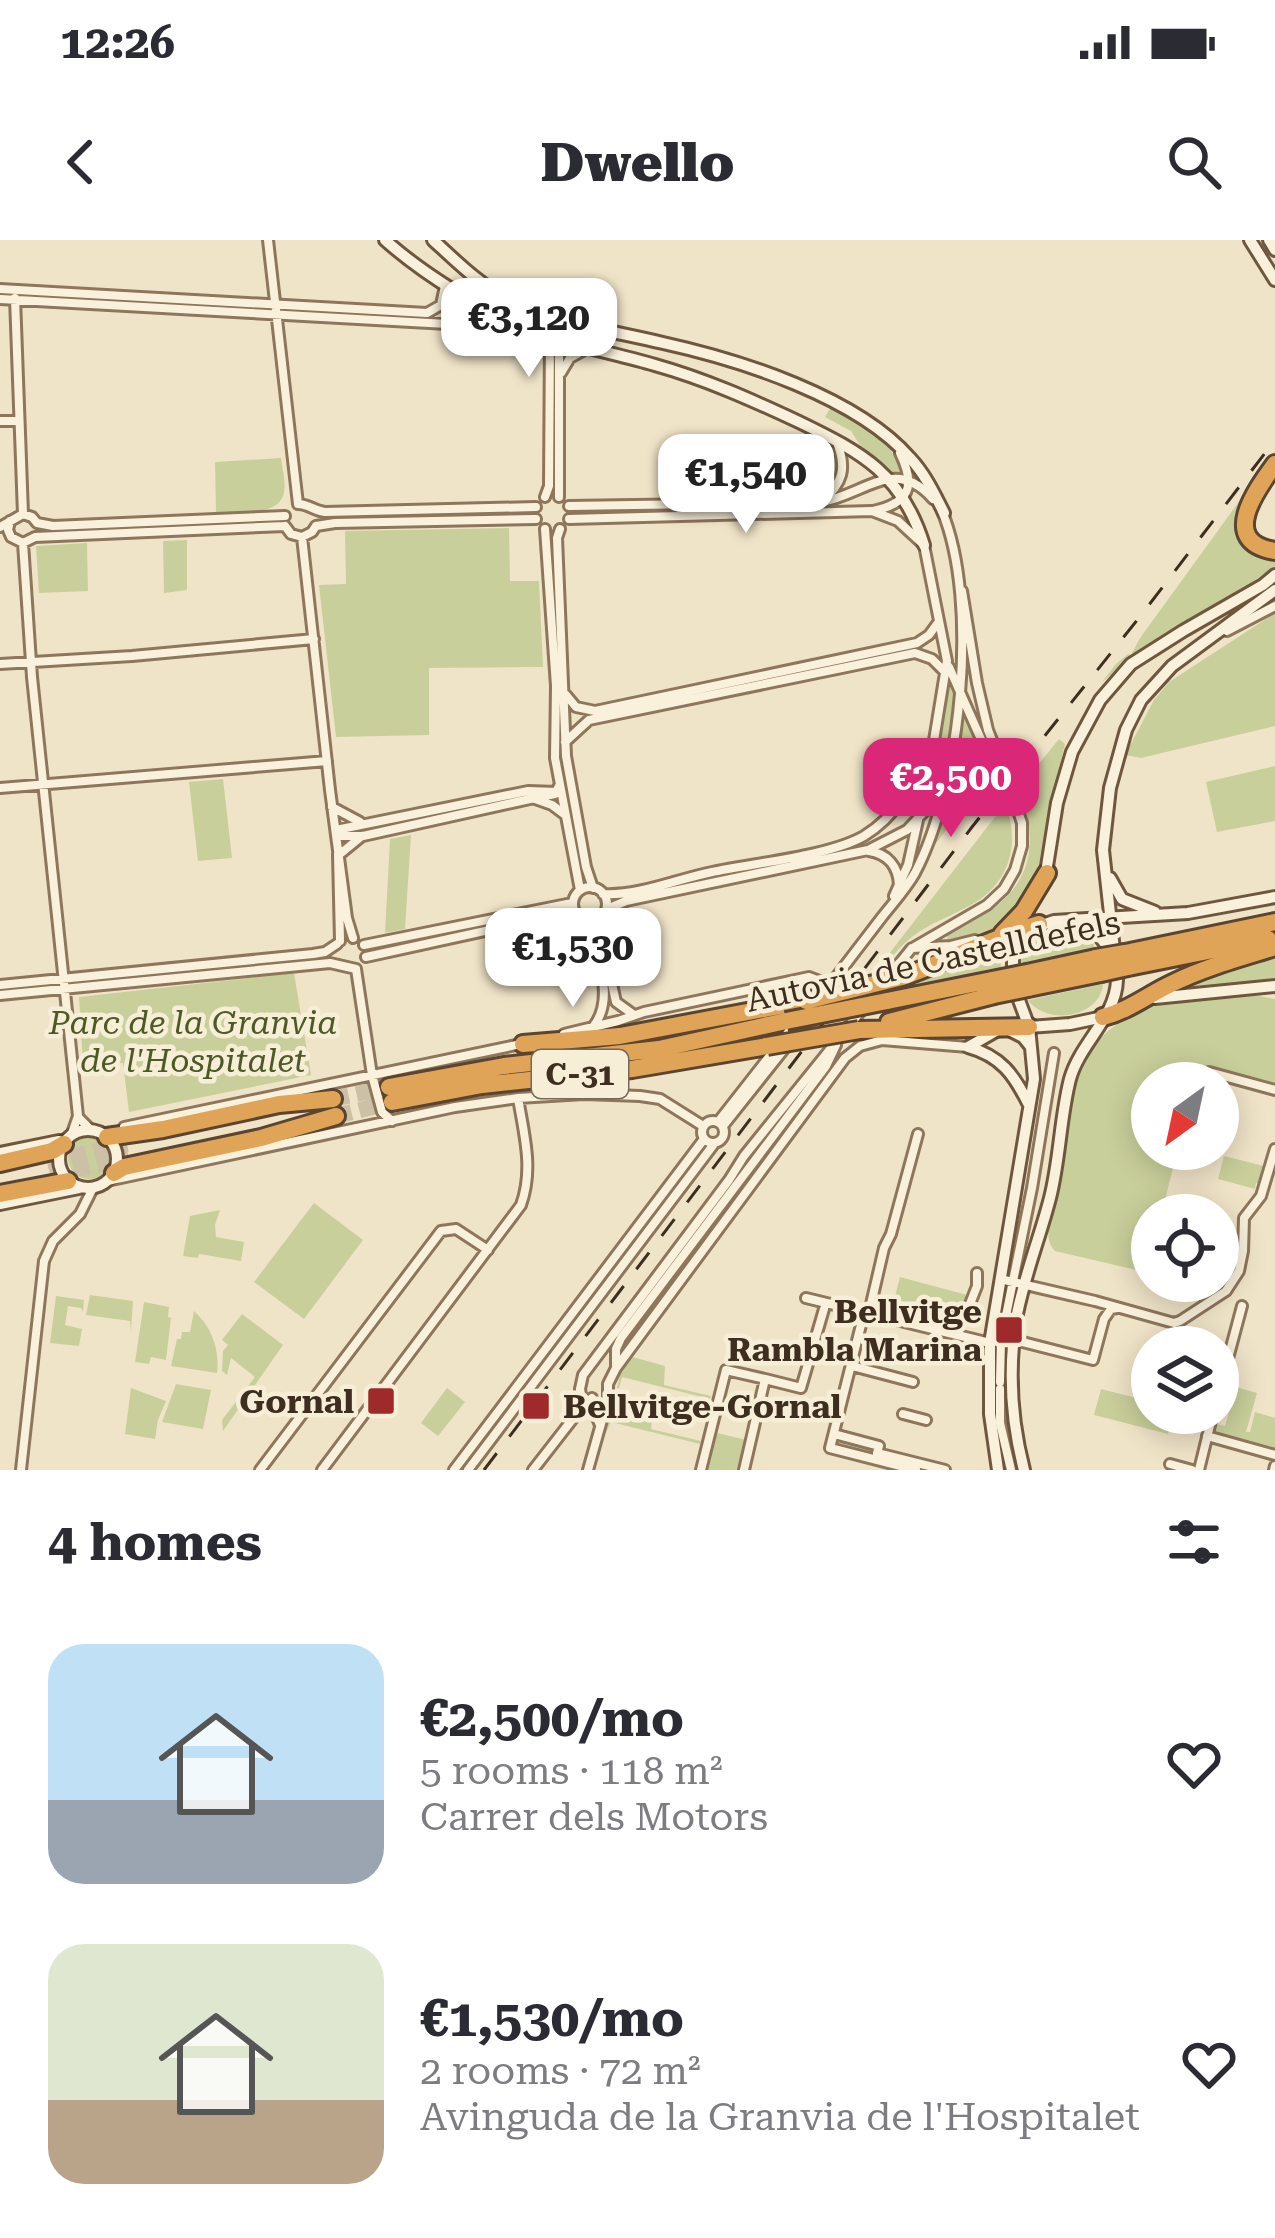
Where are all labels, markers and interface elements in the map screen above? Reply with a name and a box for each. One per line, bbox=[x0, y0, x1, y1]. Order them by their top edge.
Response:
text: 12:26 bbox=[60, 16, 175, 69]
icon: back bbox=[48, 129, 114, 195]
icon: search bbox=[1161, 129, 1227, 195]
text: Dwello bbox=[541, 131, 734, 194]
pin: €3,120 bbox=[431, 278, 627, 380]
text: €3,120 bbox=[468, 294, 590, 340]
pin: €1,540 bbox=[648, 434, 844, 536]
text: €1,540 bbox=[685, 450, 807, 496]
pin: €2,500 bbox=[853, 738, 1049, 840]
text: €2,500 bbox=[890, 754, 1012, 800]
street label: Autovia de Castelldefels bbox=[742, 902, 1124, 1020]
pin: €1,530 bbox=[475, 908, 671, 1010]
text: €1,530 bbox=[512, 924, 634, 970]
park label: Parc de la Granvia de l'Hospitalet bbox=[48, 1003, 337, 1080]
road number: C-31 bbox=[532, 1050, 628, 1098]
north arrow bbox=[1131, 1062, 1239, 1170]
map controls bbox=[1131, 1062, 1239, 1434]
button: locate bbox=[1131, 1194, 1239, 1302]
place label: Bellvitge Rambla Marina bbox=[727, 1292, 983, 1369]
marker: Bellvitge Rambla Marina bbox=[993, 1314, 1025, 1346]
button: layers bbox=[1131, 1326, 1239, 1434]
place label: Gornal bbox=[239, 1382, 354, 1421]
marker: Gornal bbox=[365, 1385, 397, 1417]
place label: Bellvitge-Gornal bbox=[563, 1387, 842, 1426]
marker: Bellvitge-Gornal bbox=[520, 1390, 552, 1422]
icon: filters bbox=[1161, 1509, 1227, 1575]
text: 4 homes bbox=[48, 1513, 262, 1572]
text: €2,500/mo bbox=[420, 1689, 684, 1748]
icon: home bbox=[144, 1692, 288, 1836]
icon: heart bbox=[1161, 1731, 1227, 1797]
text: 5 rooms · 118 m² bbox=[420, 1748, 723, 1794]
text: Carrer dels Motors bbox=[420, 1794, 768, 1840]
text: €1,530/mo bbox=[420, 1989, 684, 2048]
icon: home bbox=[144, 1992, 288, 2136]
icon: heart bbox=[1176, 2031, 1242, 2097]
text: 2 rooms · 72 m² bbox=[420, 2048, 701, 2094]
text: Avinguda de la Granvia de l'Hospitalet bbox=[420, 2094, 1140, 2140]

